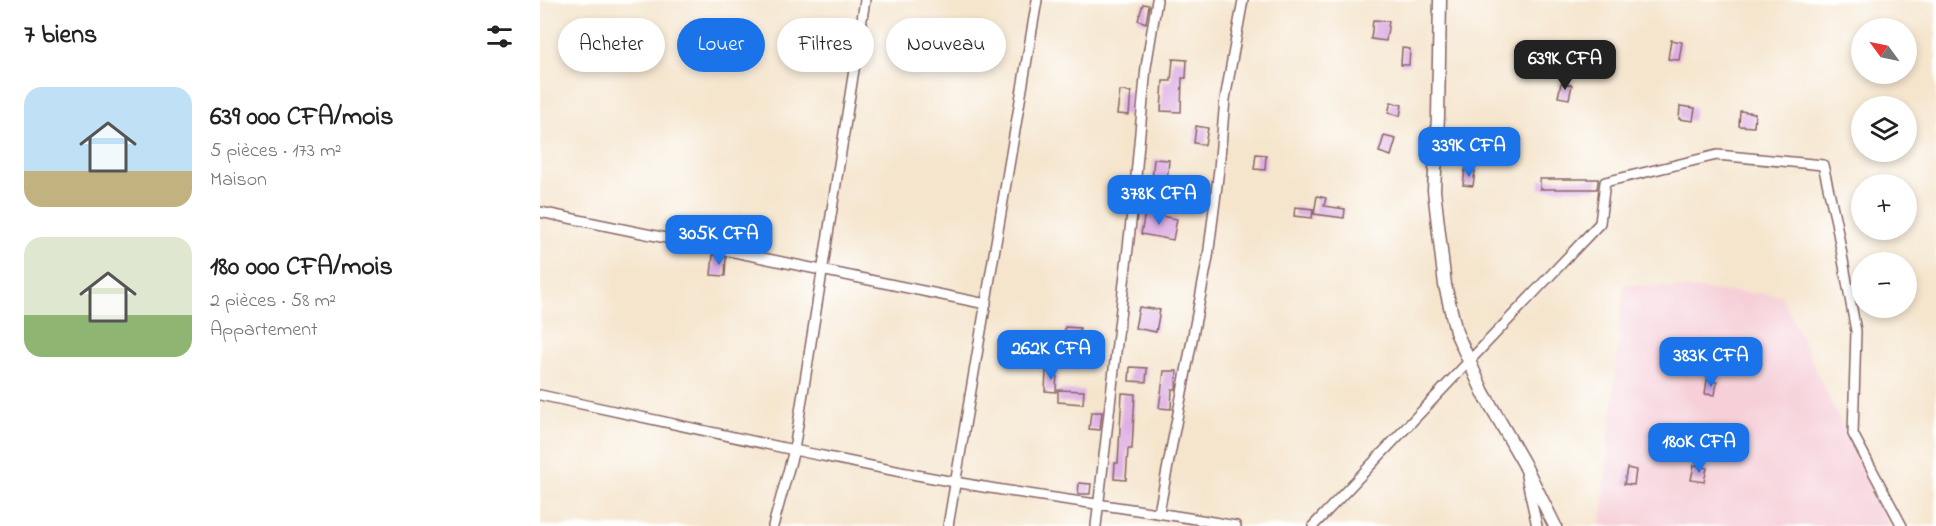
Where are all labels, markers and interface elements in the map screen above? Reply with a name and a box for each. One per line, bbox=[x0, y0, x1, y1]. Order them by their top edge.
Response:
text: 7 biens bbox=[24, 17, 97, 55]
chip: Acheter bbox=[558, 18, 665, 72]
chip: Louer bbox=[677, 18, 765, 72]
chip: Filtres bbox=[777, 18, 874, 72]
chip: Nouveau bbox=[886, 18, 1006, 72]
north arrow bbox=[1851, 18, 1917, 84]
map controls bbox=[1851, 18, 1917, 318]
icon: filters bbox=[483, 20, 516, 53]
pin: 639K CFA bbox=[1503, 40, 1627, 91]
text: 639K CFA bbox=[1528, 45, 1602, 74]
button: layers bbox=[1851, 96, 1917, 162]
text: 639 000 CFA/mois bbox=[210, 99, 394, 137]
icon: home bbox=[72, 111, 144, 183]
pin: 339K CFA bbox=[1407, 127, 1531, 178]
text: 339K CFA bbox=[1432, 132, 1506, 161]
text: 5 pièces · 173 m² bbox=[210, 137, 341, 166]
text: Maison bbox=[210, 166, 267, 195]
button: + bbox=[1851, 174, 1917, 240]
pin: 378K CFA bbox=[1097, 175, 1221, 226]
text: 378K CFA bbox=[1122, 180, 1196, 209]
pin: 305K CFA bbox=[657, 215, 781, 266]
text: 305K CFA bbox=[679, 220, 759, 249]
text: 180 000 CFA/mois bbox=[210, 249, 393, 287]
button: − bbox=[1851, 252, 1917, 318]
icon: home bbox=[72, 261, 144, 333]
text: 2 pièces · 58 m² bbox=[210, 287, 336, 316]
text: Appartement bbox=[210, 316, 318, 345]
pin: 262K CFA bbox=[989, 330, 1113, 381]
text: 262K CFA bbox=[1011, 335, 1091, 364]
pin: 383K CFA bbox=[1649, 337, 1773, 388]
text: 383K CFA bbox=[1674, 342, 1748, 371]
pin: 180K CFA bbox=[1637, 423, 1761, 474]
text: 180K CFA bbox=[1662, 428, 1736, 457]

